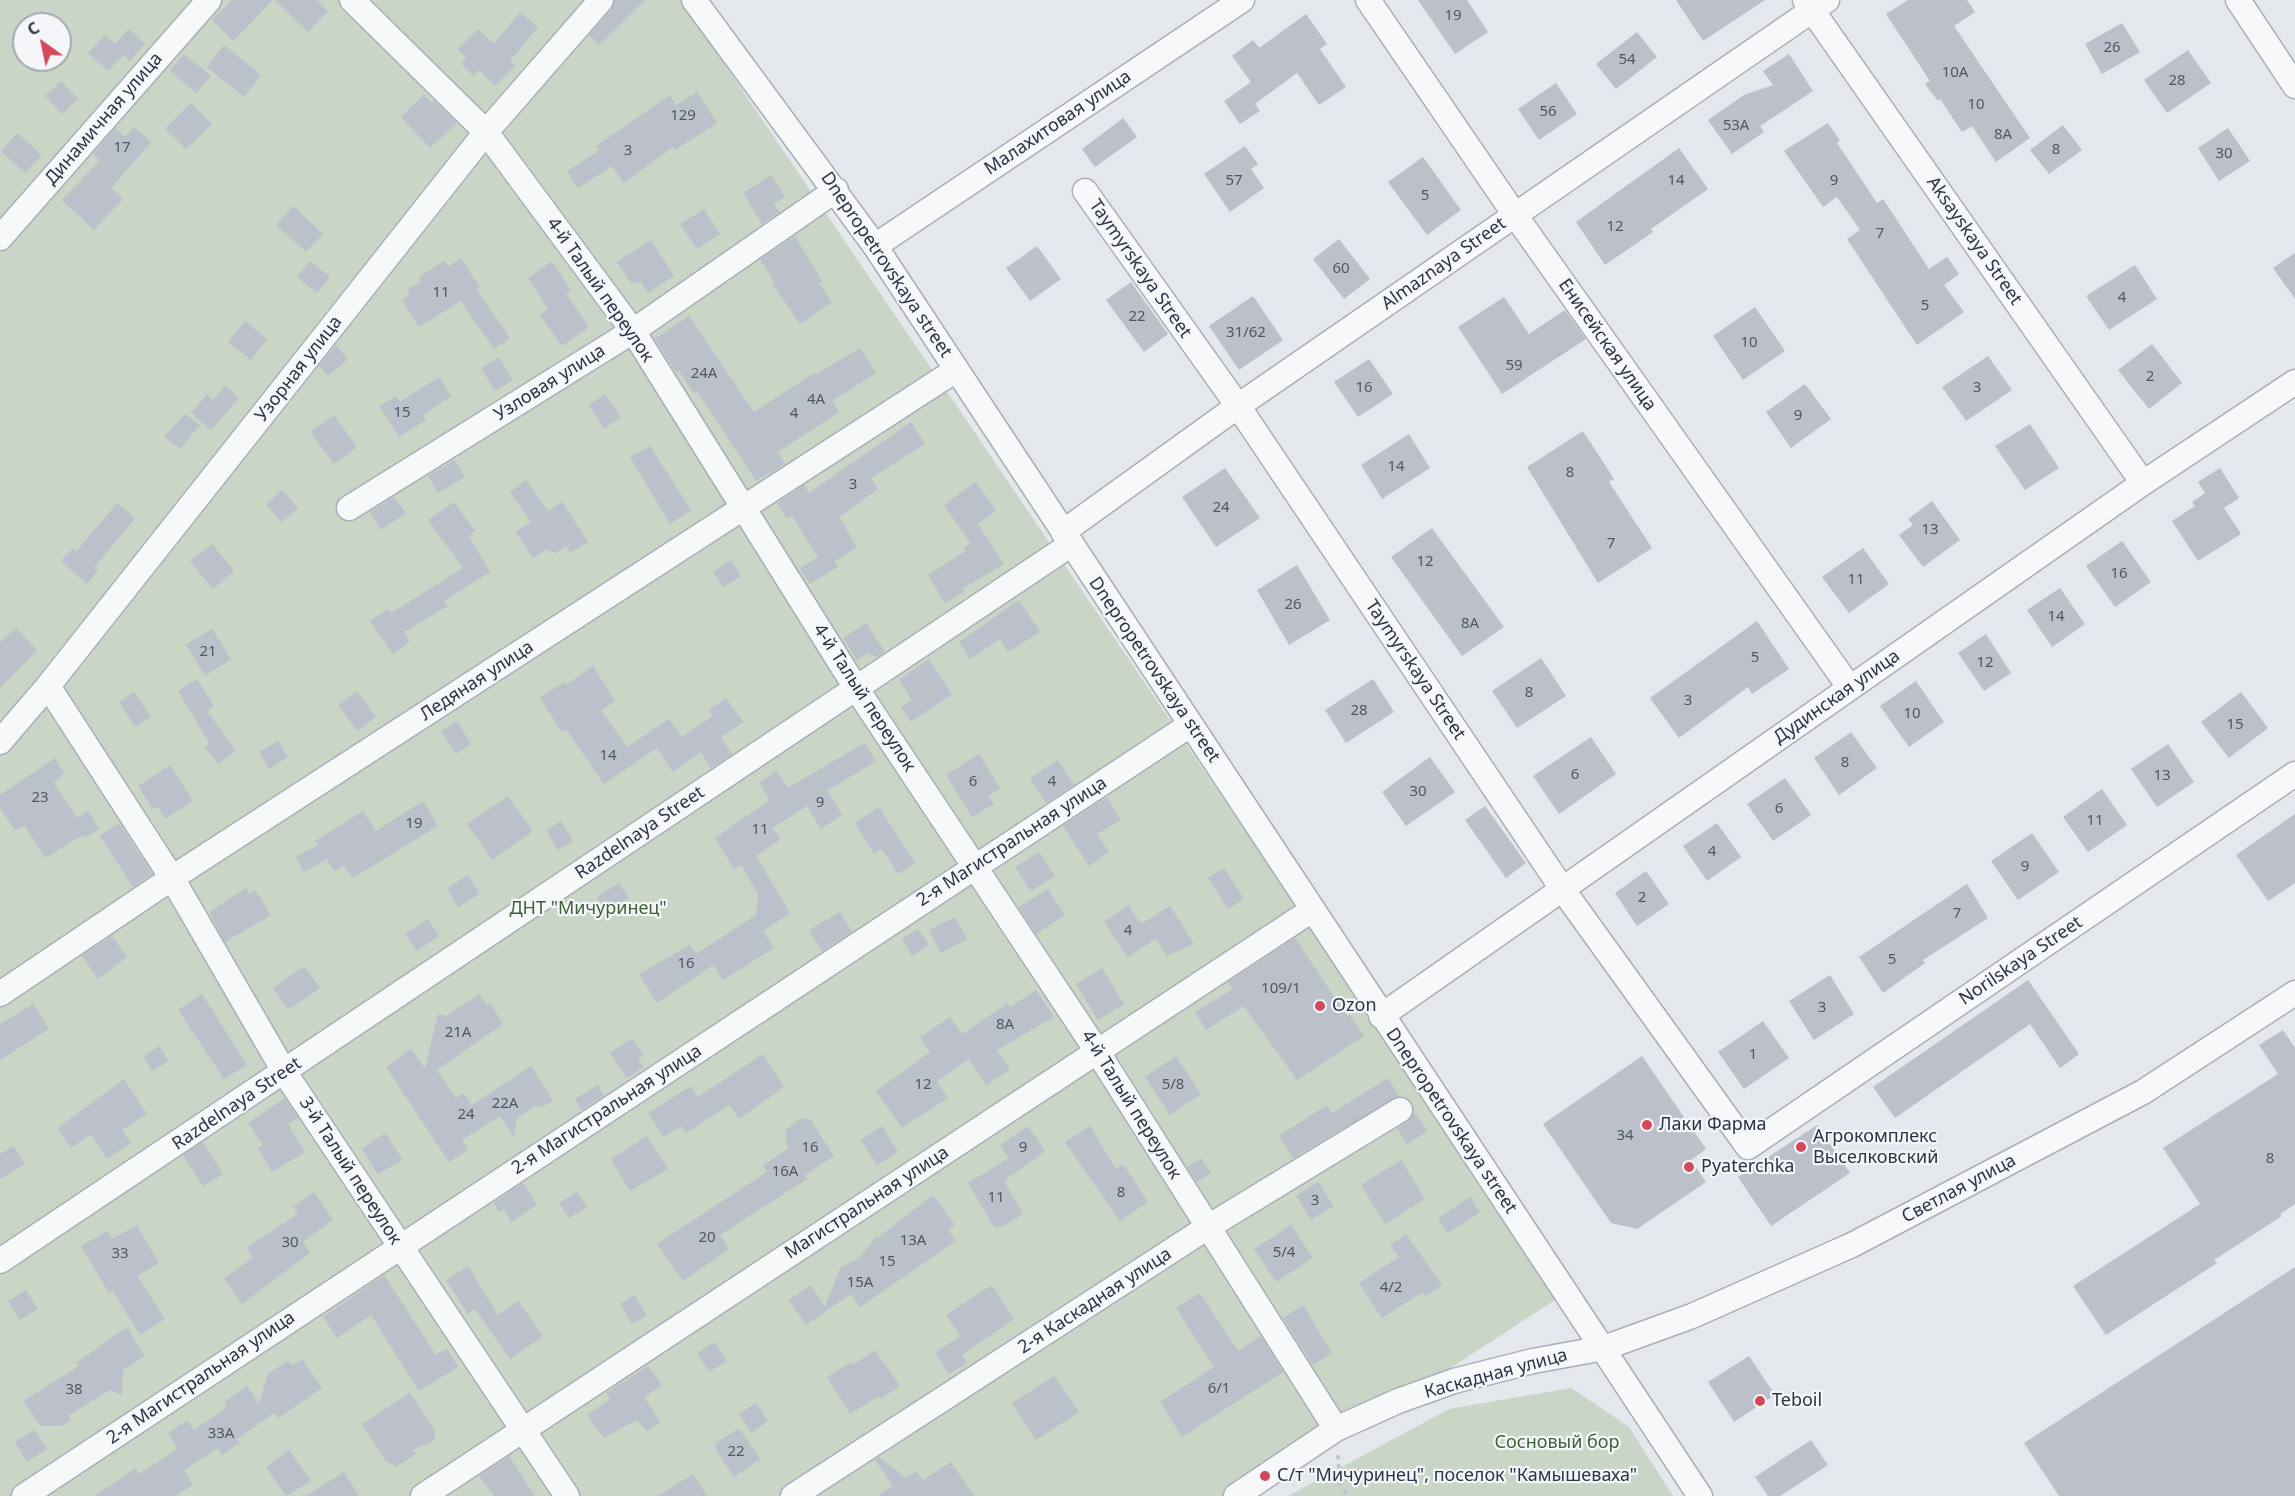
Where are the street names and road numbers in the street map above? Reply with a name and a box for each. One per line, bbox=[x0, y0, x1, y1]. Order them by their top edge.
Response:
street label: Динамичная улица bbox=[41, 48, 167, 190]
street label: Малахитовая улица bbox=[981, 66, 1135, 180]
street label: Dnepropetrovskaya street bbox=[816, 168, 956, 362]
street label: Aksayskaya Street bbox=[1922, 173, 2026, 309]
street label: Taymyrskaya Street bbox=[1084, 196, 1196, 342]
street label: Almaznaya Street bbox=[1378, 213, 1510, 315]
street label: 4-й Талый переулок bbox=[542, 214, 658, 366]
street label: Енисейская улица bbox=[1553, 275, 1661, 415]
street label: Узорная улица bbox=[251, 312, 347, 426]
street label: Узловая улица bbox=[490, 340, 610, 426]
street label: Dnepropetrovskaya street bbox=[1084, 573, 1224, 767]
street label: Taymyrskaya Street bbox=[1360, 596, 1470, 744]
street label: 4-й Талый переулок bbox=[808, 620, 920, 776]
street label: Ледяная улица bbox=[416, 636, 538, 726]
street label: Дудинская улица bbox=[1770, 645, 1904, 749]
street label: 2-я Магистральная улица bbox=[913, 772, 1111, 912]
street label: Razdelnaya Street bbox=[571, 782, 709, 884]
street label: Norilskaya Street bbox=[1955, 912, 2087, 1010]
street label: Dnepropetrovskaya street bbox=[1381, 1024, 1521, 1218]
street label: 4-й Талый переулок bbox=[1076, 1027, 1186, 1183]
street label: 2-я Магистральная улица bbox=[508, 1040, 706, 1180]
street label: Razdelnaya Street bbox=[168, 1053, 306, 1155]
street label: 3-й Талый переулок bbox=[294, 1093, 406, 1249]
street label: Магистральная улица bbox=[781, 1142, 953, 1264]
street label: Светлая улица bbox=[1898, 1150, 2020, 1228]
street label: 2-я Каскадная улица bbox=[1014, 1243, 1176, 1359]
street label: 2-я Магистральная улица bbox=[103, 1307, 299, 1449]
street label: Каскадная улица bbox=[1422, 1345, 1570, 1403]

